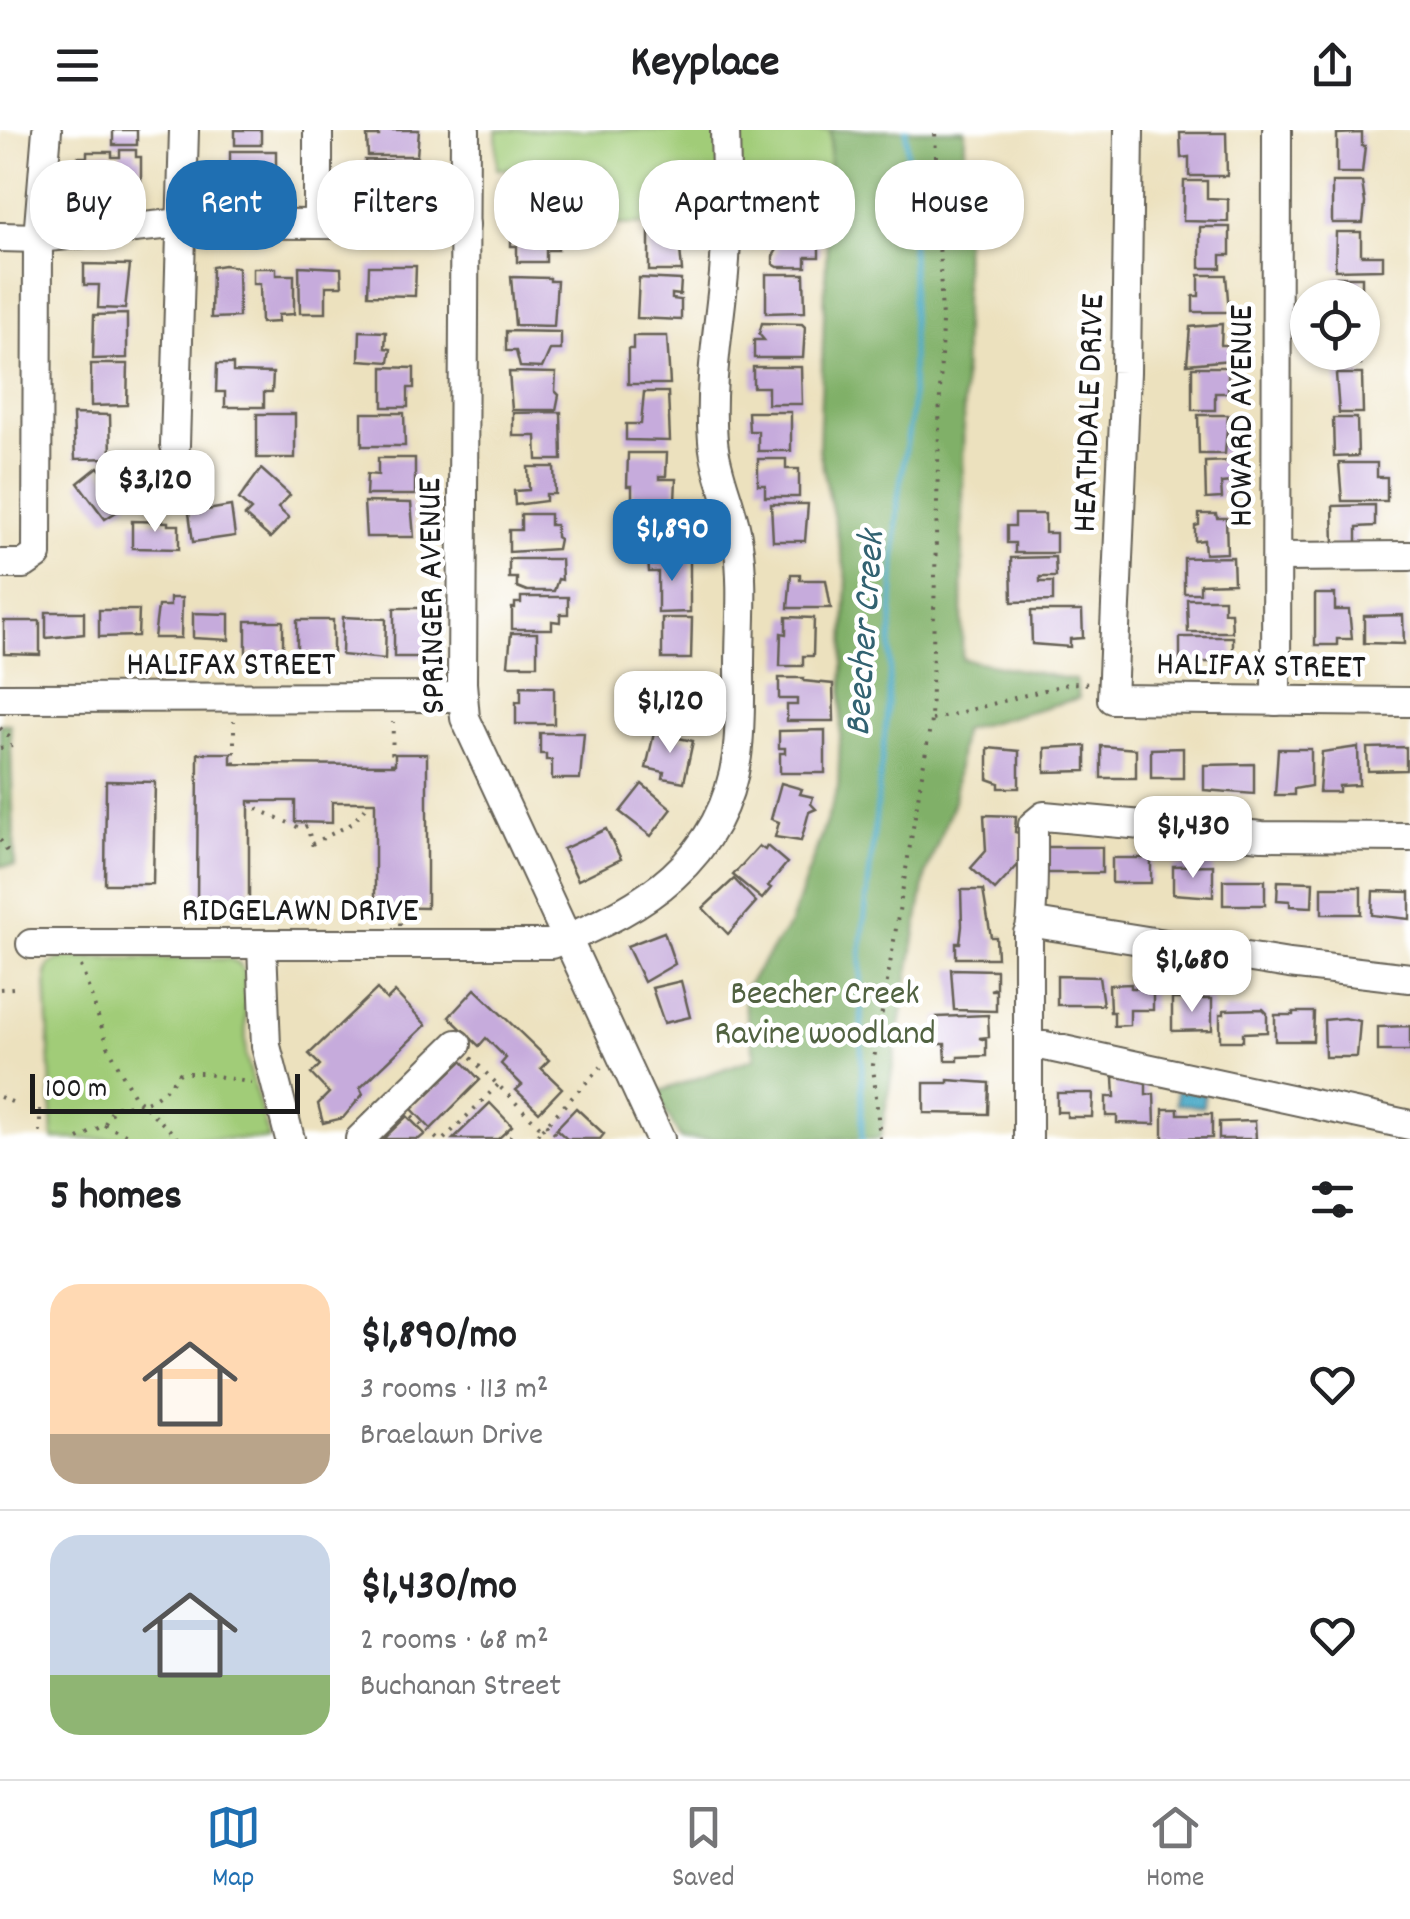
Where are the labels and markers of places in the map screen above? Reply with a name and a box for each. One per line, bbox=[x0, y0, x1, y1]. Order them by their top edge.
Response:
pin: $3,120 bbox=[74, 450, 236, 535]
pin: $1,890 bbox=[591, 499, 753, 584]
pin: $1,120 bbox=[589, 671, 751, 756]
pin: $1,430 bbox=[1112, 796, 1274, 881]
pin: $1,680 bbox=[1111, 930, 1273, 1015]

